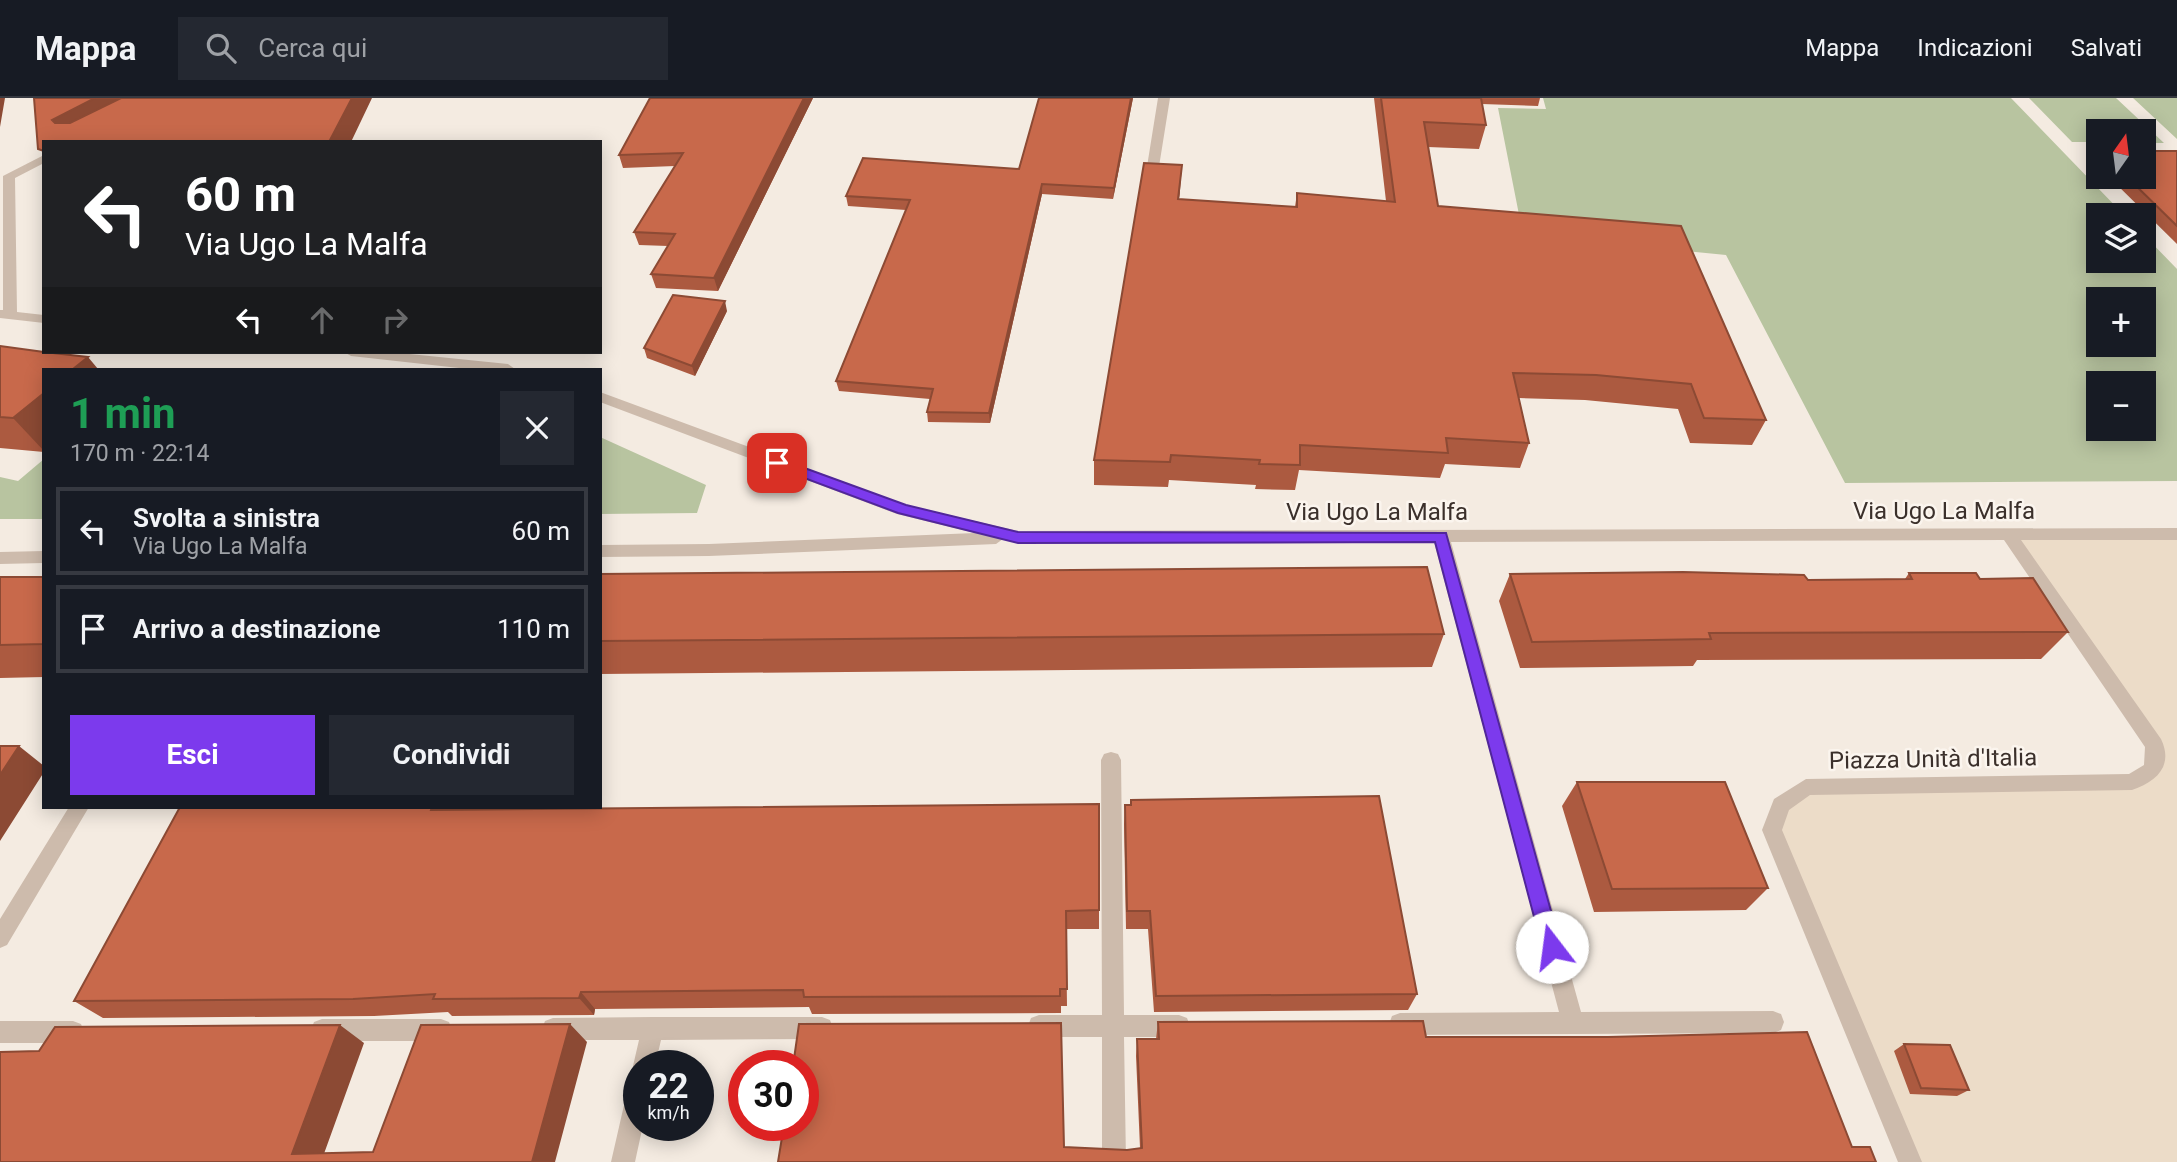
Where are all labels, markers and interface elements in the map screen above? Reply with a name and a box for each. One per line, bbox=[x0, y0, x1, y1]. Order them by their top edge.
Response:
search box bbox=[178, 17, 668, 80]
text: Mappa bbox=[35, 29, 136, 68]
icon: search bbox=[202, 29, 240, 67]
text: Cerca qui bbox=[258, 33, 367, 63]
text: Mappa bbox=[1805, 34, 1879, 62]
text: Indicazioni bbox=[1917, 34, 2033, 62]
text: Salvati bbox=[2071, 34, 2142, 62]
north arrow bbox=[2086, 119, 2156, 189]
map controls bbox=[2086, 119, 2156, 441]
text: 60 m bbox=[185, 166, 296, 223]
icon: left bbox=[70, 168, 161, 259]
button: layers bbox=[2086, 203, 2156, 273]
text: Via Ugo La Malfa bbox=[185, 225, 428, 263]
button: + bbox=[2086, 287, 2156, 357]
icon: left bbox=[230, 301, 268, 339]
icon: ahead bbox=[303, 301, 341, 339]
icon: right bbox=[376, 301, 414, 339]
button: − bbox=[2086, 371, 2156, 441]
text: 1 min bbox=[70, 389, 176, 438]
button: close bbox=[500, 391, 574, 465]
pin bbox=[747, 433, 807, 493]
text: 170 m · 22:14 bbox=[70, 440, 209, 467]
icon: arrive bbox=[758, 444, 796, 482]
street label: Via Ugo La Malfa bbox=[1853, 497, 2035, 525]
street label: Via Ugo La Malfa bbox=[1286, 498, 1468, 526]
text: Svolta a sinistra bbox=[133, 503, 320, 533]
icon: left bbox=[74, 512, 112, 550]
text: 60 m bbox=[512, 516, 570, 546]
text: Via Ugo La Malfa bbox=[133, 533, 307, 560]
icon: arrive bbox=[74, 610, 112, 648]
text: Arrivo a destinazione bbox=[133, 614, 380, 644]
text: 110 m bbox=[497, 614, 570, 644]
button: Esci bbox=[70, 715, 315, 795]
button: Condividi bbox=[329, 715, 574, 795]
street label: Piazza Unità d'Italia bbox=[1829, 743, 2037, 775]
position arrow bbox=[1515, 910, 1589, 984]
speed limit sign: 30 bbox=[728, 1050, 819, 1141]
text: 22 bbox=[648, 1066, 689, 1107]
text: km/h bbox=[647, 1102, 690, 1123]

